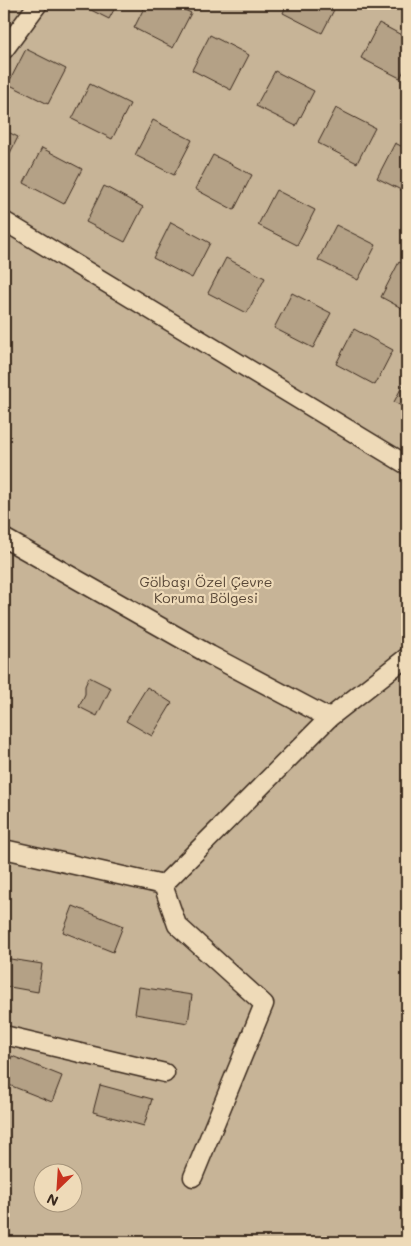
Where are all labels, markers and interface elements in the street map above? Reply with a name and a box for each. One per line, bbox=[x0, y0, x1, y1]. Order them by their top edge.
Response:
park label: Gölbaşı Özel Çevre Koruma Bölgesi bbox=[140, 572, 272, 607]
north arrow bbox=[32, 1164, 82, 1214]
text: N bbox=[43, 1189, 61, 1211]

